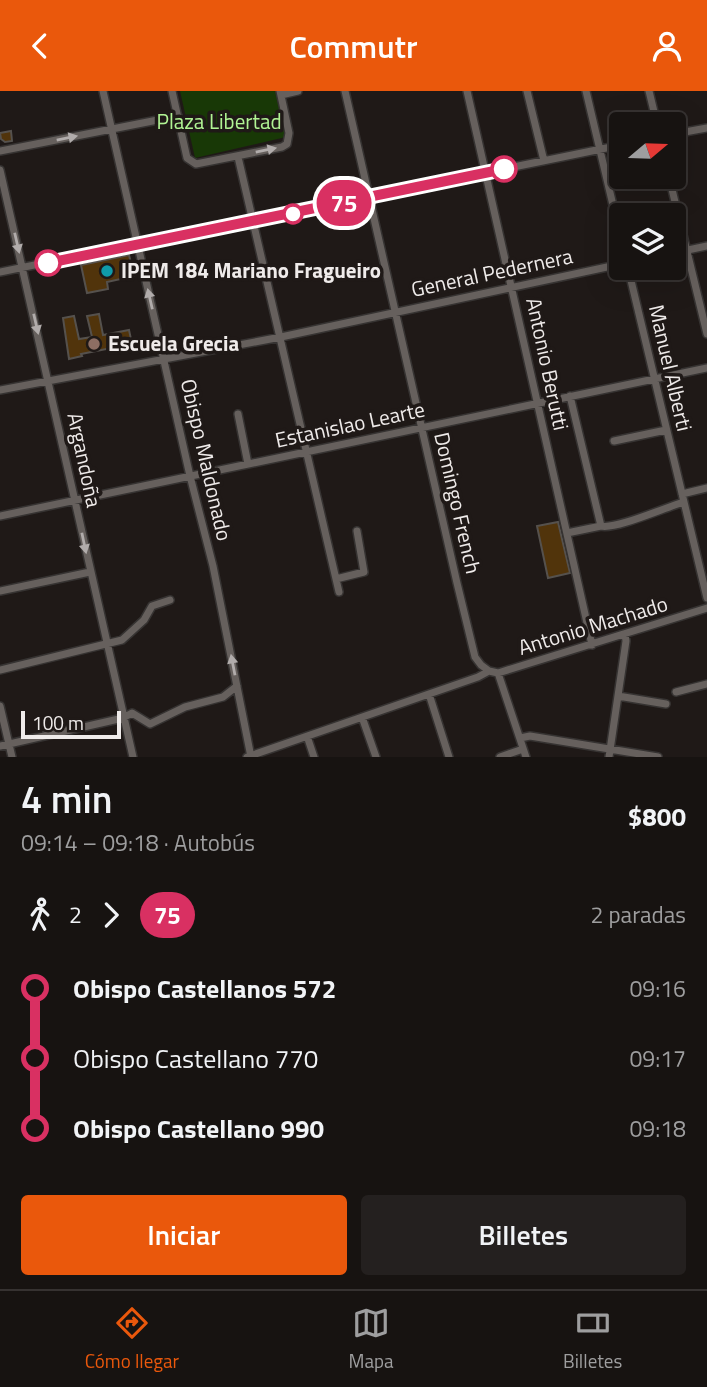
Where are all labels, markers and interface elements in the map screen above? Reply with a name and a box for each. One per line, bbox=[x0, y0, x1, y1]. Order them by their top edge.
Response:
text: Commutr bbox=[289, 22, 418, 70]
icon: back bbox=[21, 27, 59, 65]
icon: person bbox=[648, 27, 686, 65]
park label: Plaza Libertad bbox=[156, 105, 282, 137]
north arrow bbox=[609, 112, 686, 189]
map controls bbox=[609, 112, 686, 280]
one-way arrow bbox=[56, 133, 78, 144]
one-way arrow bbox=[255, 145, 277, 156]
unlabelled marker bbox=[491, 156, 517, 182]
line badge: 75 bbox=[312, 180, 376, 226]
text: 75 bbox=[331, 185, 357, 221]
button: layers bbox=[609, 203, 686, 280]
unlabelled marker bbox=[283, 204, 303, 224]
one-way arrow bbox=[12, 232, 23, 254]
street label: General Pedernera bbox=[408, 239, 576, 305]
unlabelled marker bbox=[35, 250, 61, 276]
place label: IPEM 184 Mariano Fragueiro bbox=[121, 254, 381, 286]
marker: IPEM 184 Mariano Fragueiro bbox=[99, 263, 115, 279]
one-way arrow bbox=[144, 288, 155, 310]
street label: Antonio Berutti bbox=[518, 294, 578, 433]
street label: Manuel Alberti bbox=[641, 301, 701, 434]
one-way arrow bbox=[31, 313, 42, 335]
place label: Escuela Grecia bbox=[108, 327, 239, 359]
marker: Escuela Grecia bbox=[86, 336, 102, 352]
street label: Obispo Maldonado bbox=[173, 376, 241, 544]
street label: Estanislao Learte bbox=[272, 393, 428, 456]
street label: Argandoña bbox=[59, 409, 111, 511]
street label: Domingo French bbox=[426, 429, 490, 577]
one-way arrow bbox=[79, 532, 90, 554]
street label: Antonio Machado bbox=[514, 587, 672, 663]
one-way arrow bbox=[227, 654, 238, 676]
scale bar bbox=[21, 708, 121, 740]
text: 100 m bbox=[32, 708, 84, 737]
text: 4 min bbox=[21, 770, 112, 828]
text: $800 bbox=[628, 797, 686, 836]
text: 09:14 – 09:18 · Autobús bbox=[21, 825, 255, 860]
icon: walk bbox=[21, 896, 59, 934]
icon: forward bbox=[92, 896, 130, 934]
text: 2 bbox=[69, 897, 82, 932]
text: 75 bbox=[154, 897, 181, 933]
text: 2 paradas bbox=[591, 897, 686, 932]
text: Obispo Castellanos 572 bbox=[73, 969, 336, 1008]
text: 09:16 bbox=[629, 971, 686, 1006]
text: Obispo Castellano 770 bbox=[73, 1039, 318, 1078]
text: 09:17 bbox=[629, 1041, 686, 1076]
text: Obispo Castellano 990 bbox=[73, 1109, 324, 1148]
text: 09:18 bbox=[629, 1111, 686, 1146]
button: Iniciar bbox=[21, 1195, 347, 1275]
button: Billetes bbox=[361, 1195, 686, 1275]
tab: Cómo llegar bbox=[85, 1304, 179, 1375]
tab: Mapa bbox=[349, 1304, 394, 1375]
tab: Billetes bbox=[563, 1304, 622, 1375]

